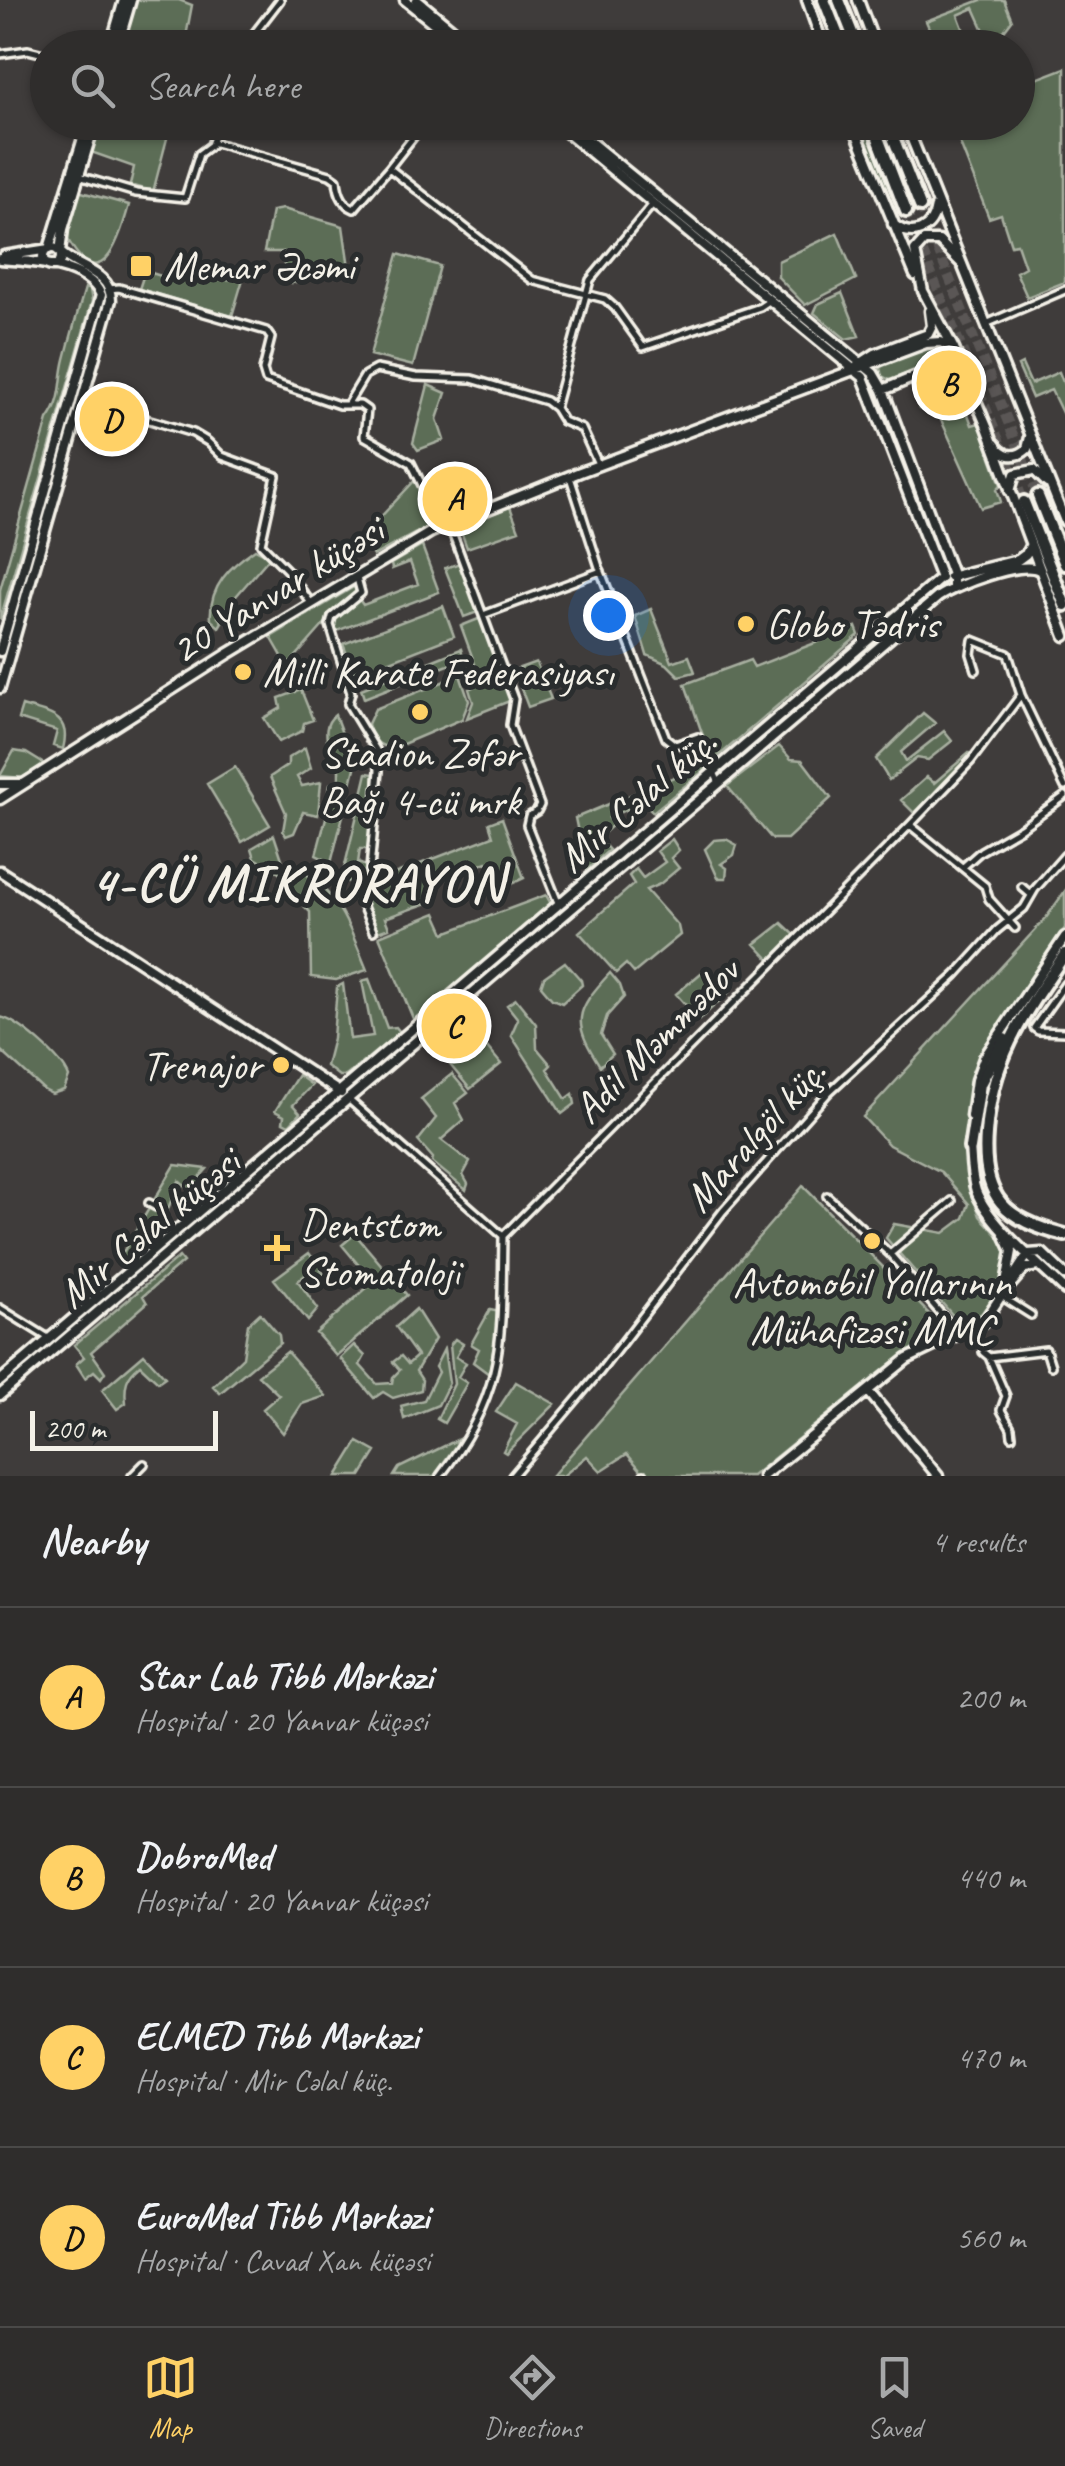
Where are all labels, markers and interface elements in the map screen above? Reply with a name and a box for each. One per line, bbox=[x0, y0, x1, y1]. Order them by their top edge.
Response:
search box bbox=[30, 30, 1035, 140]
icon: search bbox=[65, 58, 120, 113]
text: Search here bbox=[145, 62, 300, 109]
place label: Memar Əcəmi bbox=[164, 240, 360, 293]
marker: Memar Əcəmi bbox=[128, 253, 154, 279]
pin: B bbox=[916, 346, 982, 420]
pin: D bbox=[80, 382, 144, 456]
pin: A bbox=[422, 462, 488, 536]
street label: 20 Yanvar küçəsi bbox=[161, 501, 398, 676]
your location bbox=[583, 590, 634, 641]
place label: Globo Tədris bbox=[766, 598, 942, 651]
marker: Globo Tədris bbox=[735, 613, 757, 635]
place label: Milli Karate Federasiyası bbox=[263, 646, 616, 699]
marker: Milli Karate Federasiyası bbox=[232, 661, 254, 683]
marker: Stadion Zəfər Bağı 4-cü mrk bbox=[409, 701, 431, 723]
street label: Mir Cəlal küç. bbox=[546, 716, 728, 884]
place label: Stadion Zəfər Bağı 4-cü mrk bbox=[320, 727, 523, 828]
district label: 4-CÜ MIKRORAYON bbox=[91, 850, 511, 916]
street label: Adil Məmmədov bbox=[561, 943, 753, 1135]
pin: C bbox=[422, 988, 486, 1064]
place label: Trenajor bbox=[142, 1039, 265, 1092]
street label: Maralgöl küç. bbox=[672, 1047, 838, 1223]
marker: Trenajor bbox=[270, 1054, 292, 1076]
street label: Mir Cəlal küçəsi bbox=[47, 1133, 255, 1320]
place label: Dentstom Stomatoloji bbox=[300, 1198, 465, 1299]
marker: Avtomobil Yollarının Mühafizəsi MMC bbox=[861, 1230, 883, 1252]
marker: Dentstom Stomatoloji bbox=[264, 1235, 290, 1261]
place label: Avtomobil Yollarının Mühafizəsi MMC bbox=[733, 1256, 1012, 1357]
scale bar bbox=[30, 1406, 218, 1450]
text: 200 m bbox=[45, 1411, 105, 1446]
text: Nearby bbox=[40, 1515, 146, 1568]
text: 4 results bbox=[931, 1521, 1025, 1562]
text: Star Lab Tibb Mәrkәzi bbox=[135, 1653, 433, 1700]
text: A bbox=[64, 1677, 81, 1718]
text: 200 m bbox=[956, 1677, 1025, 1718]
text: Hospital · 20 Yanvar küçəsi bbox=[135, 1700, 428, 1741]
text: DobroMed bbox=[135, 1833, 271, 1880]
text: B bbox=[64, 1857, 81, 1898]
text: 440 m bbox=[956, 1857, 1025, 1898]
text: Hospital · 20 Yanvar küçəsi bbox=[135, 1880, 428, 1921]
text: ELMED Tibb Mərkəzi bbox=[135, 2013, 419, 2060]
text: C bbox=[65, 2037, 80, 2078]
text: 470 m bbox=[956, 2037, 1025, 2078]
text: Hospital · Mir Cəlal küç. bbox=[135, 2060, 392, 2101]
text: EuroMed Tibb Mərkəzi bbox=[135, 2193, 430, 2240]
text: D bbox=[63, 2217, 82, 2258]
text: 560 m bbox=[956, 2217, 1025, 2258]
text: Hospital · Cavad Xan küçəsi bbox=[135, 2240, 430, 2281]
tab: Map bbox=[143, 2350, 198, 2445]
tab: Directions bbox=[484, 2350, 581, 2445]
tab: Saved bbox=[867, 2350, 922, 2445]

